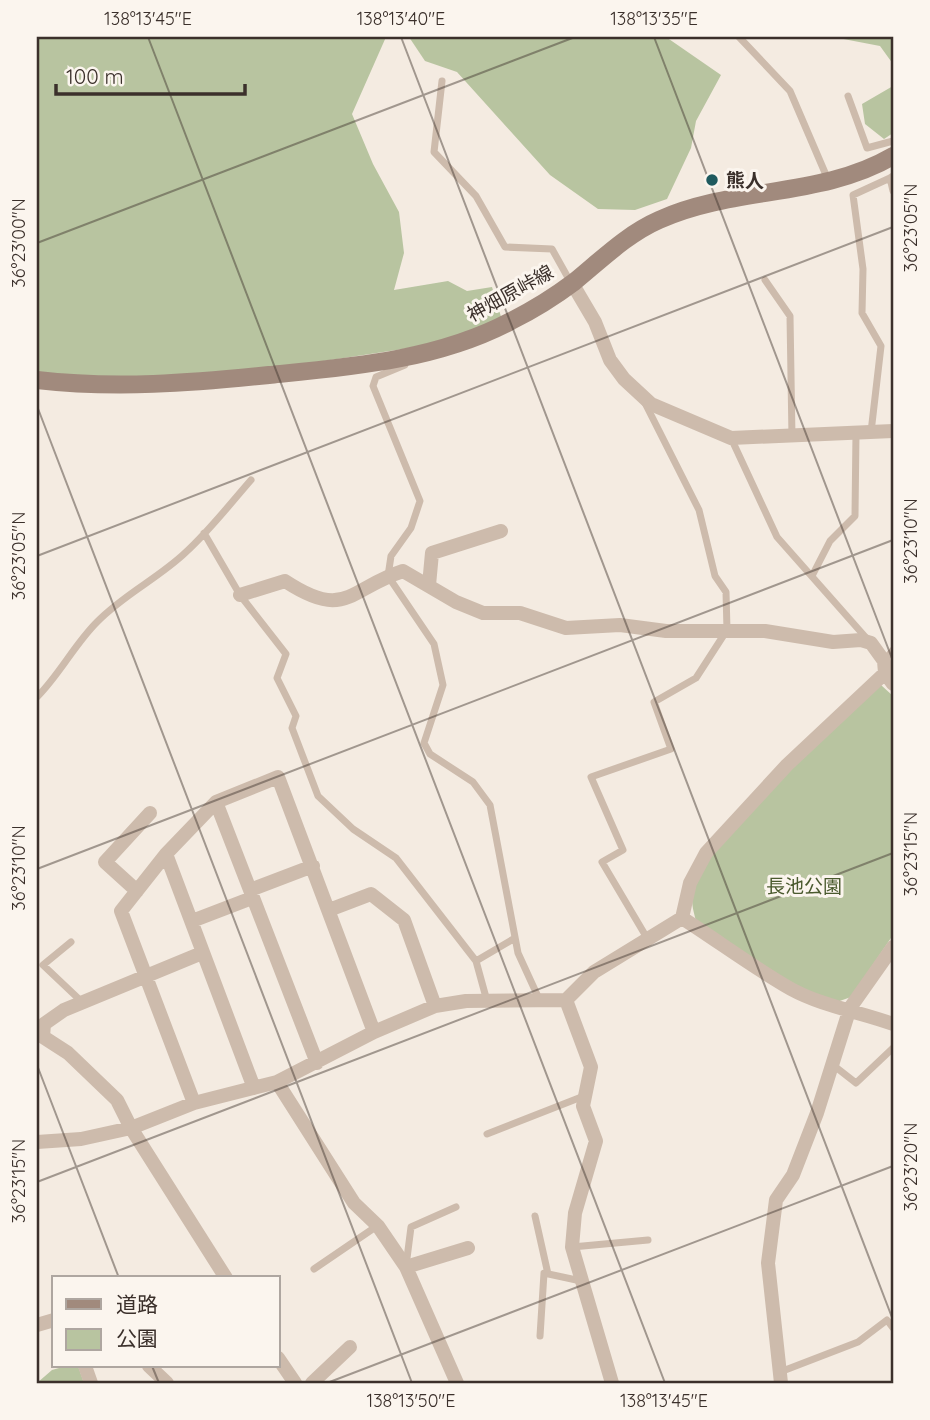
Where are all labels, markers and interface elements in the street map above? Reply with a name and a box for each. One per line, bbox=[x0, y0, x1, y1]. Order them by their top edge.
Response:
text: 138°13'45"E bbox=[104, 7, 192, 30]
text: 138°13'40"E bbox=[357, 7, 445, 30]
text: 138°13'35"E bbox=[610, 7, 698, 30]
scale bar bbox=[56, 52, 245, 96]
text: 100 m bbox=[66, 63, 124, 89]
place label: 熊人 bbox=[726, 168, 764, 192]
marker: 熊人 bbox=[704, 172, 720, 188]
text: 36°23'05"N bbox=[899, 184, 922, 272]
text: 36°23'00"N bbox=[7, 198, 30, 288]
street label: 神畑原峠線 bbox=[463, 259, 557, 327]
text: 36°23'10"N bbox=[899, 498, 922, 584]
text: 36°23'05"N bbox=[7, 512, 30, 600]
text: 36°23'15"N bbox=[899, 812, 922, 896]
text: 36°23'10"N bbox=[7, 825, 30, 911]
park label: 長池公園 bbox=[766, 874, 842, 898]
text: 36°23'20"N bbox=[899, 1123, 922, 1211]
text: 36°23'15"N bbox=[7, 1139, 30, 1223]
legend bbox=[52, 1276, 280, 1368]
text: 道路 bbox=[116, 1291, 158, 1317]
text: 公園 bbox=[116, 1325, 158, 1351]
text: 138°13'50"E bbox=[367, 1389, 456, 1412]
text: 138°13'45"E bbox=[620, 1389, 708, 1412]

